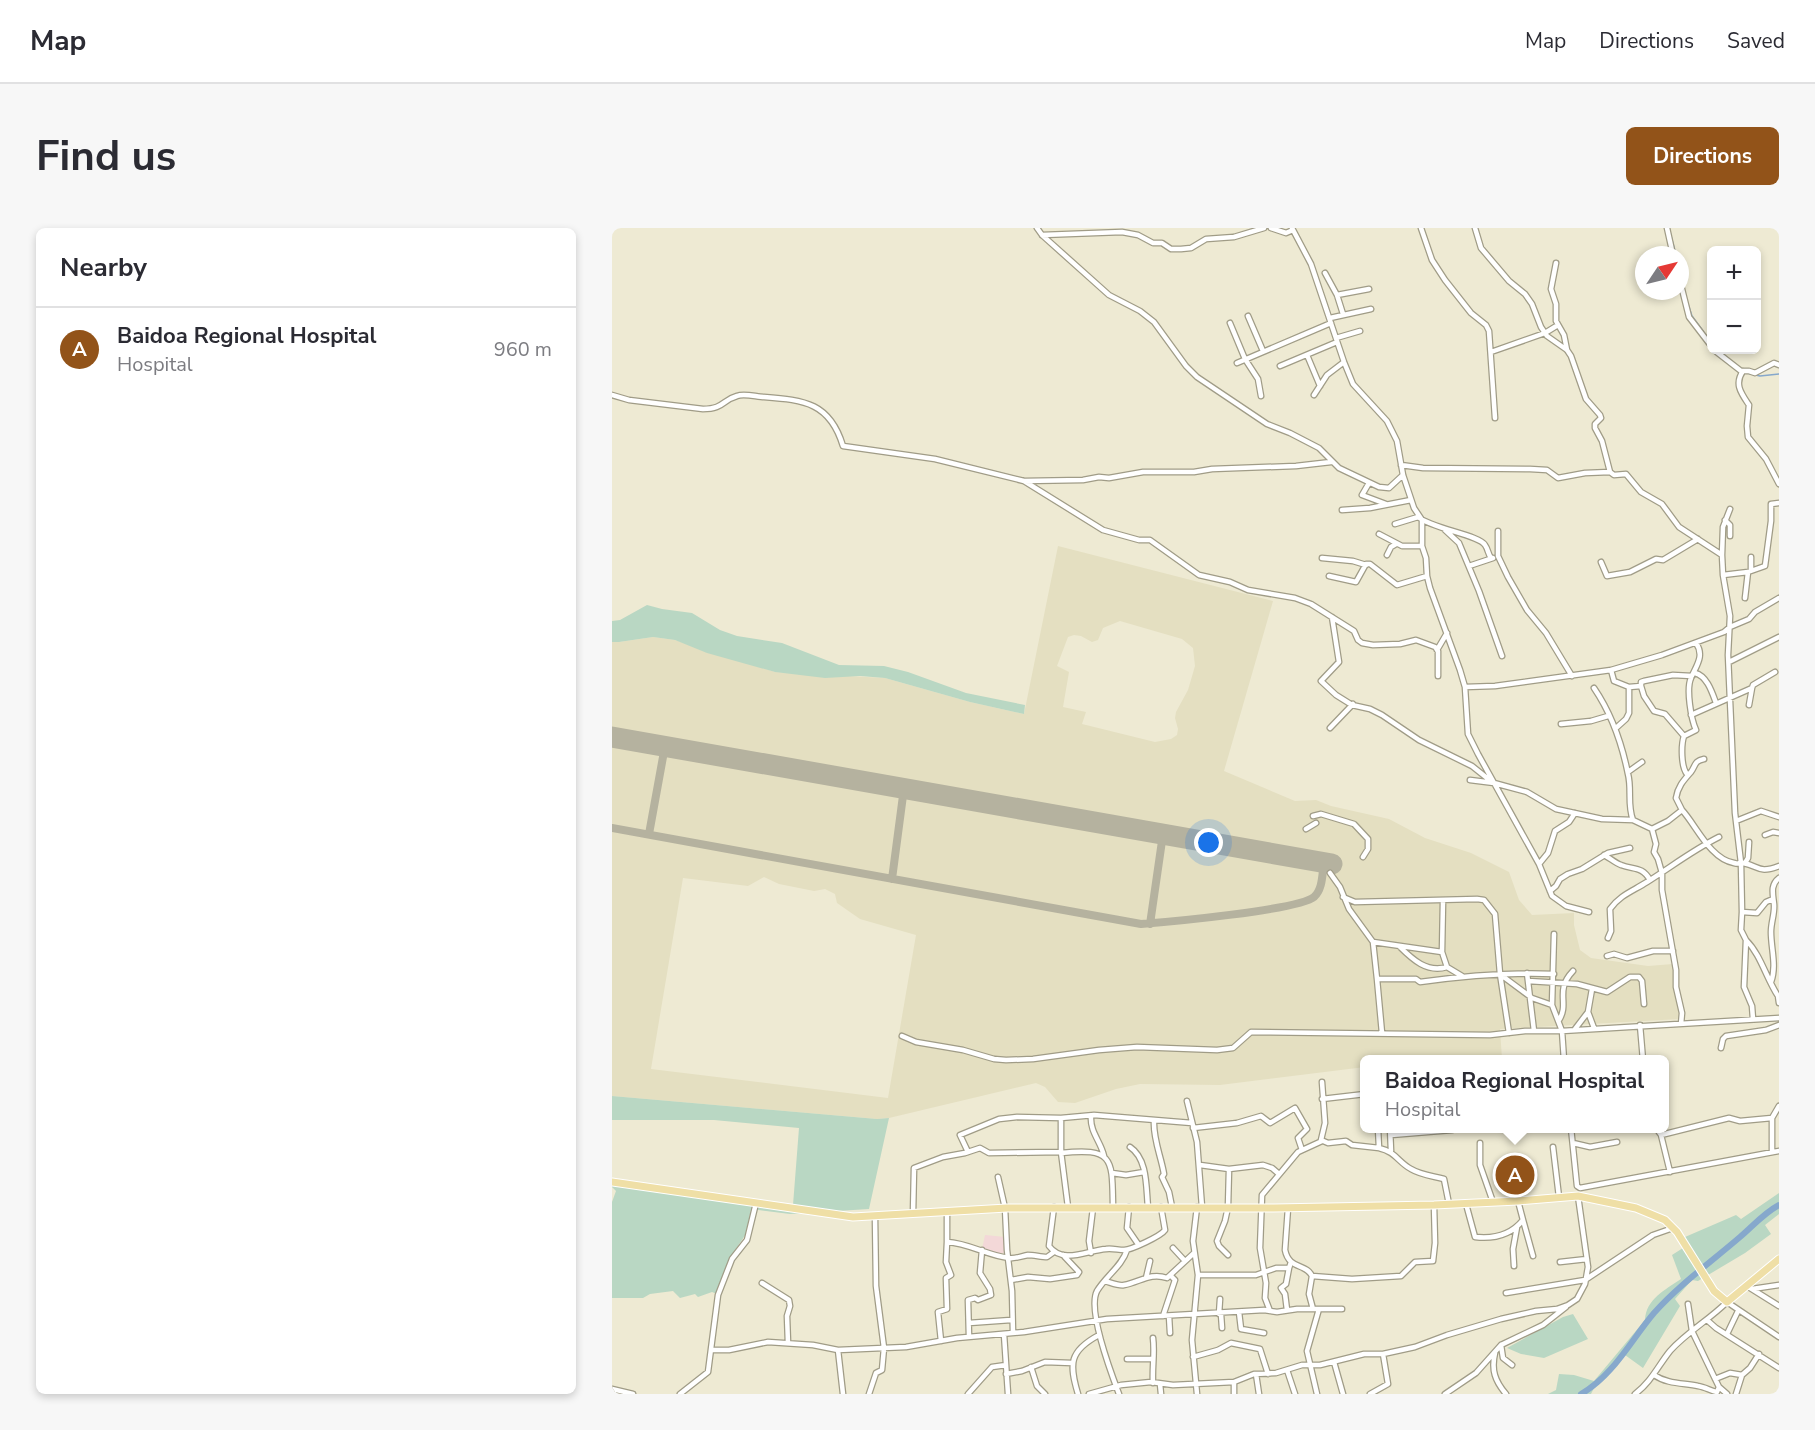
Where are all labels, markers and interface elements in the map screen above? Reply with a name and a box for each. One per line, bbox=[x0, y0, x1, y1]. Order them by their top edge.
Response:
text: Map bbox=[30, 22, 86, 60]
text: Map bbox=[1525, 27, 1566, 55]
text: Directions bbox=[1599, 27, 1694, 55]
text: Saved bbox=[1727, 27, 1785, 55]
button: Directions bbox=[1626, 127, 1779, 185]
text: Find us bbox=[36, 128, 176, 185]
north arrow bbox=[1635, 246, 1689, 300]
map controls bbox=[1707, 246, 1761, 354]
button: + bbox=[1707, 246, 1761, 300]
text: Nearby bbox=[60, 250, 147, 285]
button: − bbox=[1707, 300, 1761, 354]
text: Baidoa Regional Hospital bbox=[117, 321, 377, 351]
text: A bbox=[72, 336, 87, 363]
text: 960 m bbox=[494, 336, 552, 363]
text: Hospital bbox=[117, 351, 193, 378]
your location bbox=[1194, 828, 1223, 857]
popup bbox=[1360, 1055, 1669, 1133]
text: Baidoa Regional Hospital bbox=[1385, 1066, 1644, 1096]
text: Hospital bbox=[1385, 1096, 1461, 1123]
pin: A bbox=[1496, 1152, 1534, 1198]

